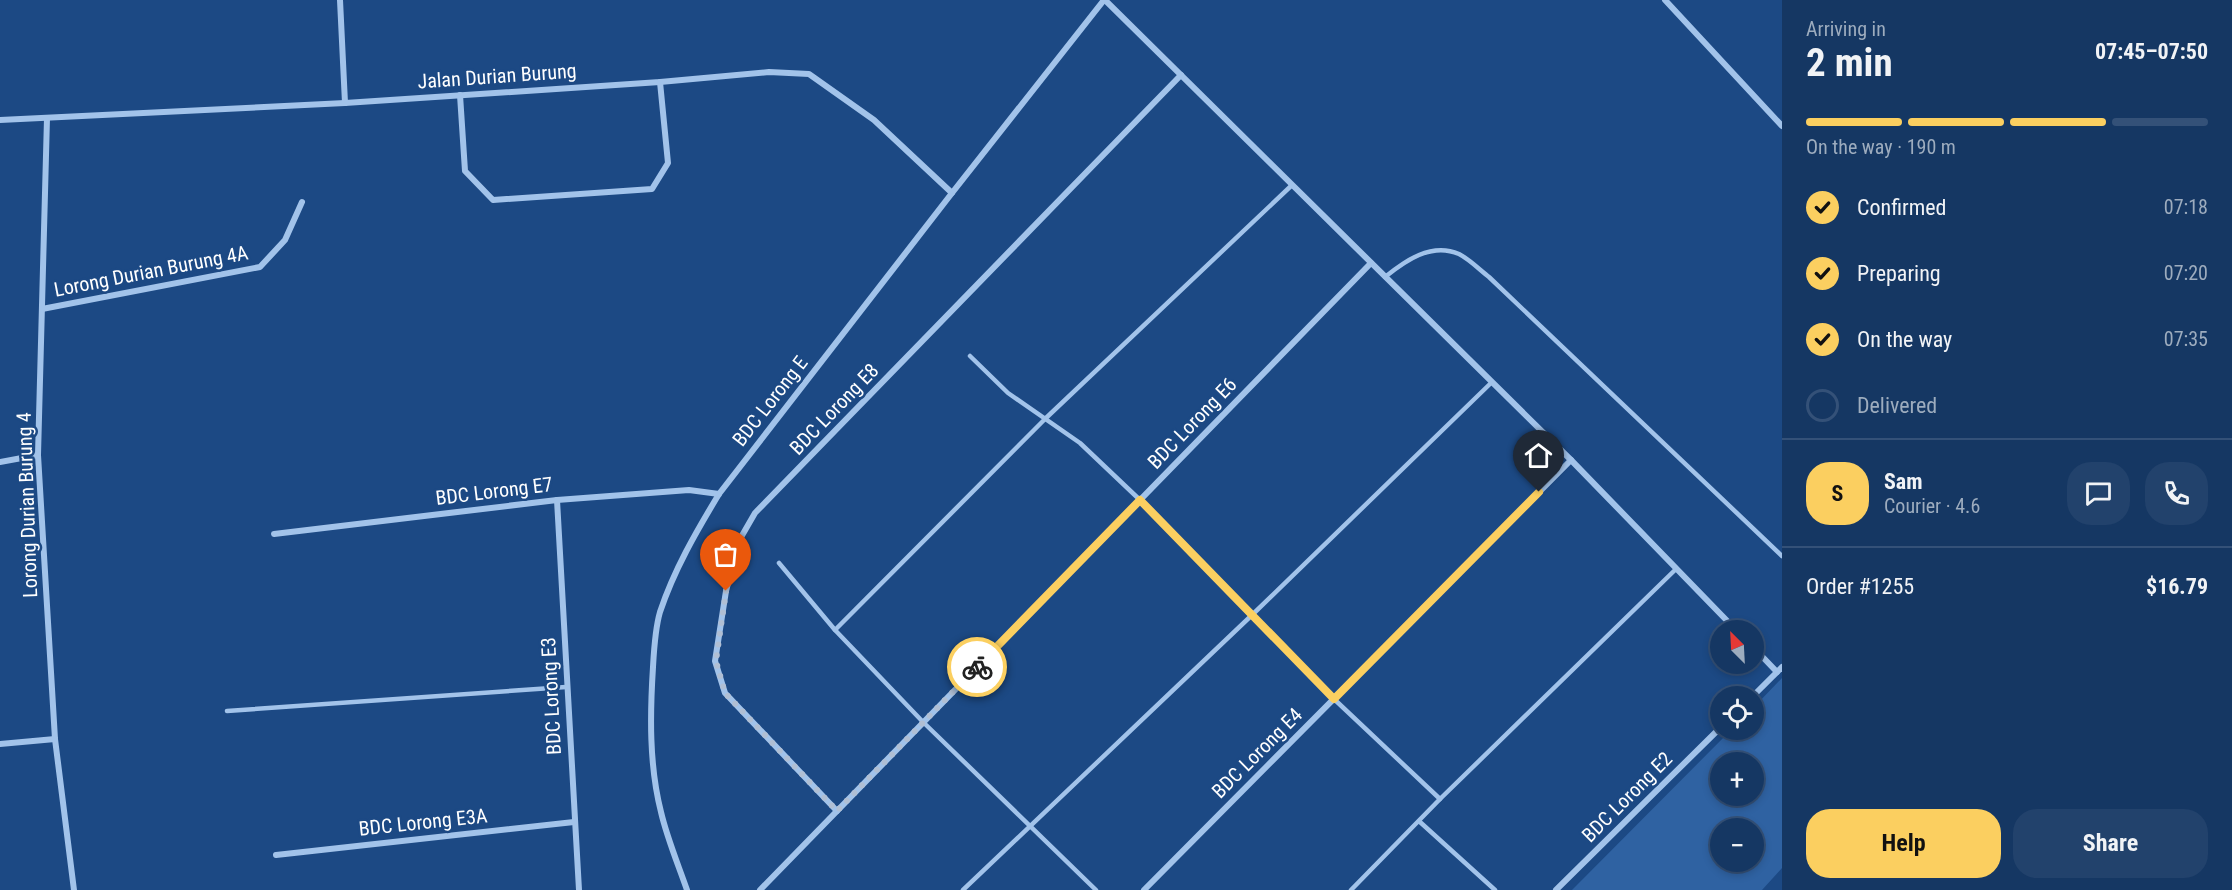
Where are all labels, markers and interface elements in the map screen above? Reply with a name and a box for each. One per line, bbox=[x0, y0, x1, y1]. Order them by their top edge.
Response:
text: Arriving in bbox=[1806, 17, 1886, 41]
text: 07:45–07:50 bbox=[2095, 39, 2208, 64]
text: 2 min bbox=[1806, 40, 1893, 86]
street label: Jalan Durian Burung bbox=[417, 58, 577, 94]
text: On the way · 190 m bbox=[1806, 135, 1956, 159]
icon: check bbox=[1806, 191, 1839, 224]
text: Confirmed bbox=[1857, 195, 1946, 220]
text: 07:18 bbox=[2164, 195, 2208, 219]
street label: Lorong Durian Burung 4A bbox=[52, 240, 251, 302]
icon: check bbox=[1806, 257, 1839, 290]
text: Preparing bbox=[1857, 261, 1941, 286]
text: 07:20 bbox=[2164, 261, 2208, 285]
icon: check bbox=[1806, 323, 1839, 356]
text: On the way bbox=[1857, 327, 1952, 352]
text: 07:35 bbox=[2164, 327, 2208, 351]
street label: BDC Lorong E bbox=[727, 351, 813, 451]
street label: BDC Lorong E8 bbox=[784, 358, 884, 460]
street label: BDC Lorong E6 bbox=[1142, 372, 1242, 474]
text: Delivered bbox=[1857, 393, 1937, 418]
street label: Lorong Durian Burung 4 bbox=[12, 412, 42, 598]
pin bbox=[1513, 430, 1564, 492]
icon: home bbox=[1522, 439, 1555, 472]
button: chat bbox=[2067, 462, 2130, 525]
button: phone bbox=[2145, 462, 2208, 525]
text: Sam bbox=[1884, 469, 1923, 494]
street label: BDC Lorong E7 bbox=[434, 472, 554, 510]
text: S bbox=[1832, 481, 1843, 506]
text: Courier · 4.6 bbox=[1884, 494, 1980, 518]
pin bbox=[700, 529, 751, 591]
icon: bag bbox=[709, 538, 742, 571]
text: Order #1255 bbox=[1806, 574, 1914, 599]
text: $16.79 bbox=[2146, 574, 2208, 599]
north arrow bbox=[1710, 620, 1764, 674]
map controls bbox=[1710, 620, 1764, 872]
street label: BDC Lorong E3 bbox=[536, 637, 566, 755]
courier bbox=[947, 637, 1007, 697]
icon: bike bbox=[961, 651, 994, 684]
button: locate bbox=[1710, 686, 1764, 740]
street label: BDC Lorong E4 bbox=[1207, 703, 1307, 803]
street label: BDC Lorong E2 bbox=[1577, 747, 1677, 847]
button: + bbox=[1710, 752, 1764, 806]
street label: BDC Lorong E3A bbox=[357, 803, 489, 841]
button: Help bbox=[1806, 809, 2001, 878]
button: Share bbox=[2013, 809, 2208, 878]
button: − bbox=[1710, 818, 1764, 872]

